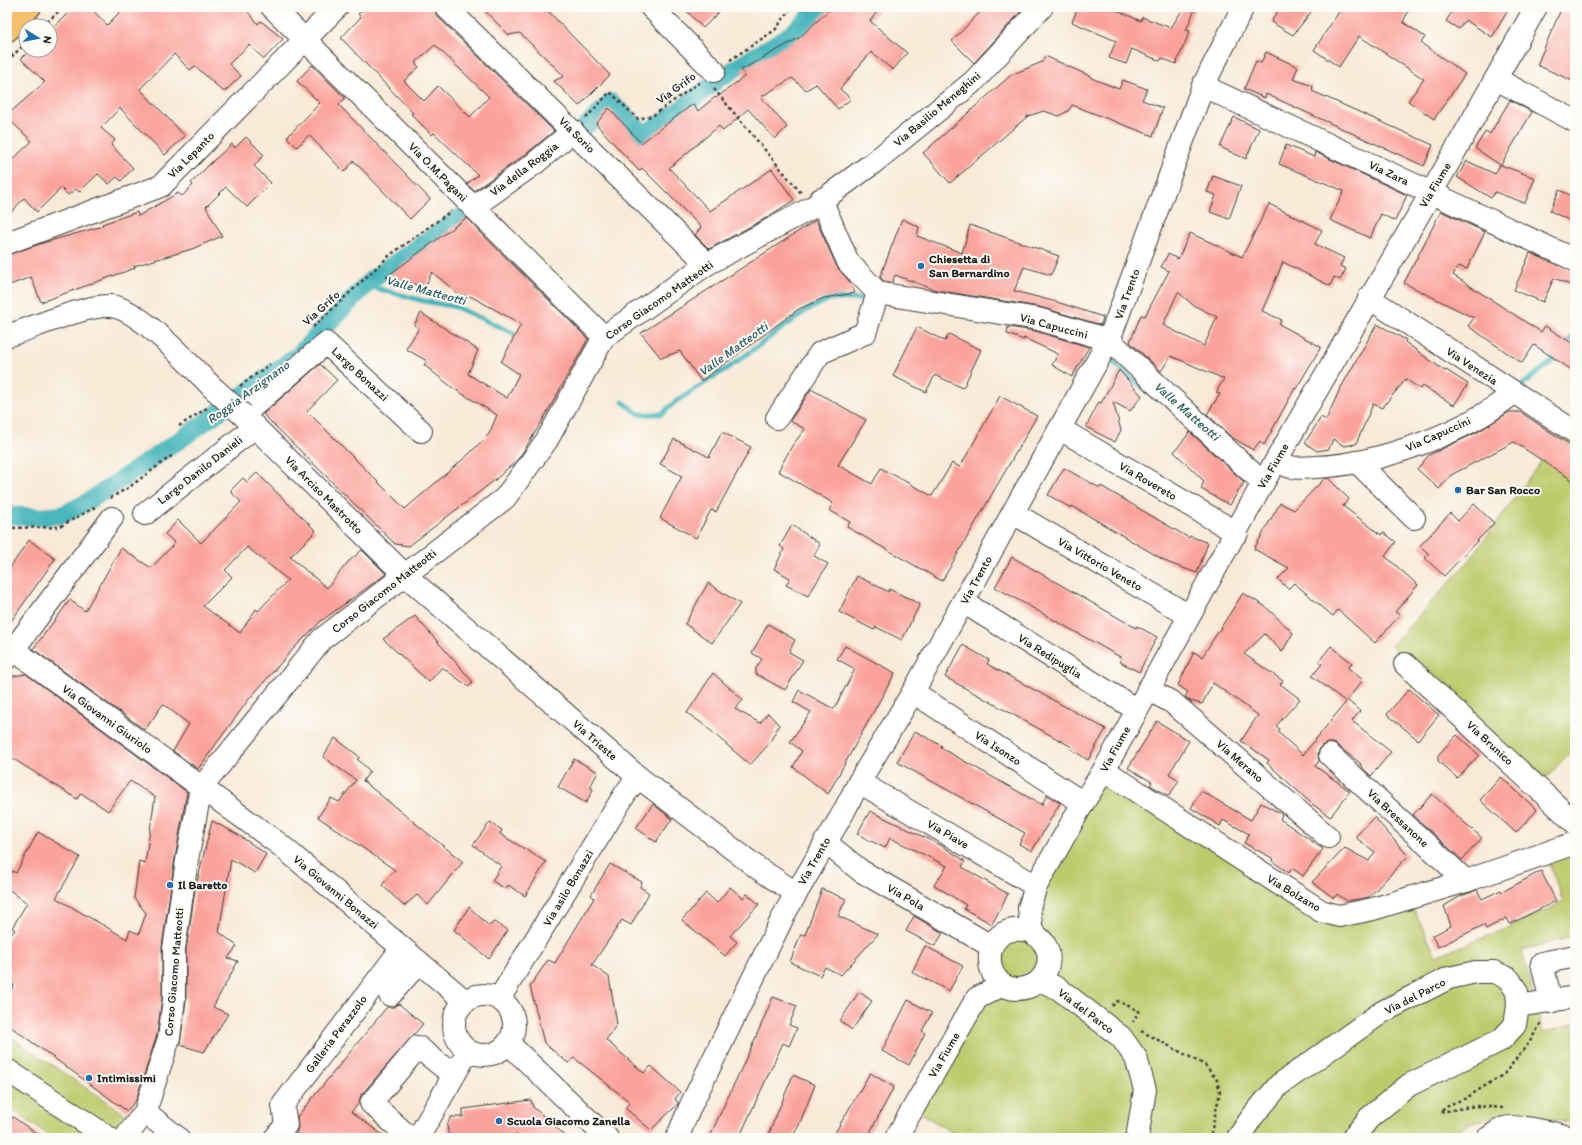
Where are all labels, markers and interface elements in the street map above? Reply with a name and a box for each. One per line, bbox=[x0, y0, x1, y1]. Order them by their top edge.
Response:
north arrow bbox=[18, 18, 58, 58]
text: N bbox=[40, 35, 54, 44]
street label: Via Grifo bbox=[653, 69, 699, 107]
street label: Via Basilio Meneghini bbox=[891, 69, 983, 149]
street label: Via Sorio bbox=[556, 114, 598, 156]
street label: Via Lepanto bbox=[165, 129, 217, 181]
street label: Via della Roggia bbox=[487, 138, 561, 199]
street label: Via O.M.Pagani bbox=[406, 140, 470, 204]
street label: Via Zara bbox=[1367, 158, 1412, 189]
street label: Via Fiume bbox=[1416, 160, 1454, 210]
place label: Chiesetta di San Bernardino bbox=[929, 252, 1009, 280]
street label: Corso Giacomo Matteotti bbox=[602, 257, 716, 343]
marker: Chiesetta di San Bernardino bbox=[916, 261, 926, 271]
street label: Via Trento bbox=[1111, 267, 1143, 321]
water label: Valle Matteotti bbox=[384, 272, 469, 308]
street label: Via Grifo bbox=[299, 288, 343, 328]
street label: Via Capuccini bbox=[1019, 310, 1089, 342]
water label: Valle Matteotti bbox=[695, 318, 772, 379]
street label: Largo Bonazzi bbox=[329, 344, 391, 404]
street label: Via Venezia bbox=[1443, 344, 1501, 388]
water label: Roggia Arzignano bbox=[204, 357, 292, 427]
water label: Valle Matteotti bbox=[1151, 378, 1224, 445]
street label: Via Capuccini bbox=[1403, 413, 1473, 455]
street label: Largo Danilo Danieli bbox=[155, 433, 245, 507]
street label: Via Fiume bbox=[1254, 440, 1292, 491]
street label: Via Arciso Mastrotto bbox=[282, 453, 366, 537]
street label: Via Rovereto bbox=[1117, 459, 1179, 503]
place label: Bar San Rocco bbox=[1466, 483, 1540, 497]
marker: Bar San Rocco bbox=[1453, 485, 1463, 495]
street label: Via Vittorio Veneto bbox=[1055, 534, 1145, 594]
street label: Corso Giacomo Matteotti bbox=[329, 546, 439, 636]
street label: Via Trento bbox=[957, 553, 995, 607]
street label: Via Redipuglia bbox=[1015, 631, 1085, 682]
street label: Via Giovanni Giuriolo bbox=[59, 682, 155, 756]
street label: Via Trieste bbox=[570, 717, 620, 763]
street label: Via Brunico bbox=[1464, 718, 1516, 768]
street label: Via Fiume bbox=[1097, 723, 1133, 774]
street label: Via Isonzo bbox=[972, 728, 1024, 768]
street label: Via Merano bbox=[1214, 737, 1266, 785]
street label: Via Bressanone bbox=[1364, 786, 1432, 850]
street label: Via Piave bbox=[925, 816, 972, 852]
street label: Via Trento bbox=[795, 835, 833, 887]
street label: Via asilo Bonazzi bbox=[540, 847, 596, 929]
street label: Via Giovanni Bonazzi bbox=[290, 852, 382, 932]
street label: Via Bolzano bbox=[1264, 871, 1324, 915]
place label: Il Baretto bbox=[178, 878, 227, 892]
marker: Il Baretto bbox=[165, 880, 175, 890]
street label: Via Pola bbox=[885, 881, 928, 914]
street label: Corso Giacomo Matteotti bbox=[161, 907, 187, 1037]
street label: Via del Parco bbox=[1382, 975, 1448, 1017]
street label: Via del Parco bbox=[1055, 985, 1117, 1037]
street label: Galleria Perazzolo bbox=[302, 992, 370, 1076]
street label: Via Fiume bbox=[925, 1029, 963, 1080]
place label: Intimissimi bbox=[97, 1071, 156, 1085]
marker: Intimissimi bbox=[84, 1073, 94, 1083]
place label: Scuola Giacomo Zanella bbox=[507, 1114, 631, 1128]
marker: Scuola Giacomo Zanella bbox=[494, 1116, 504, 1126]

